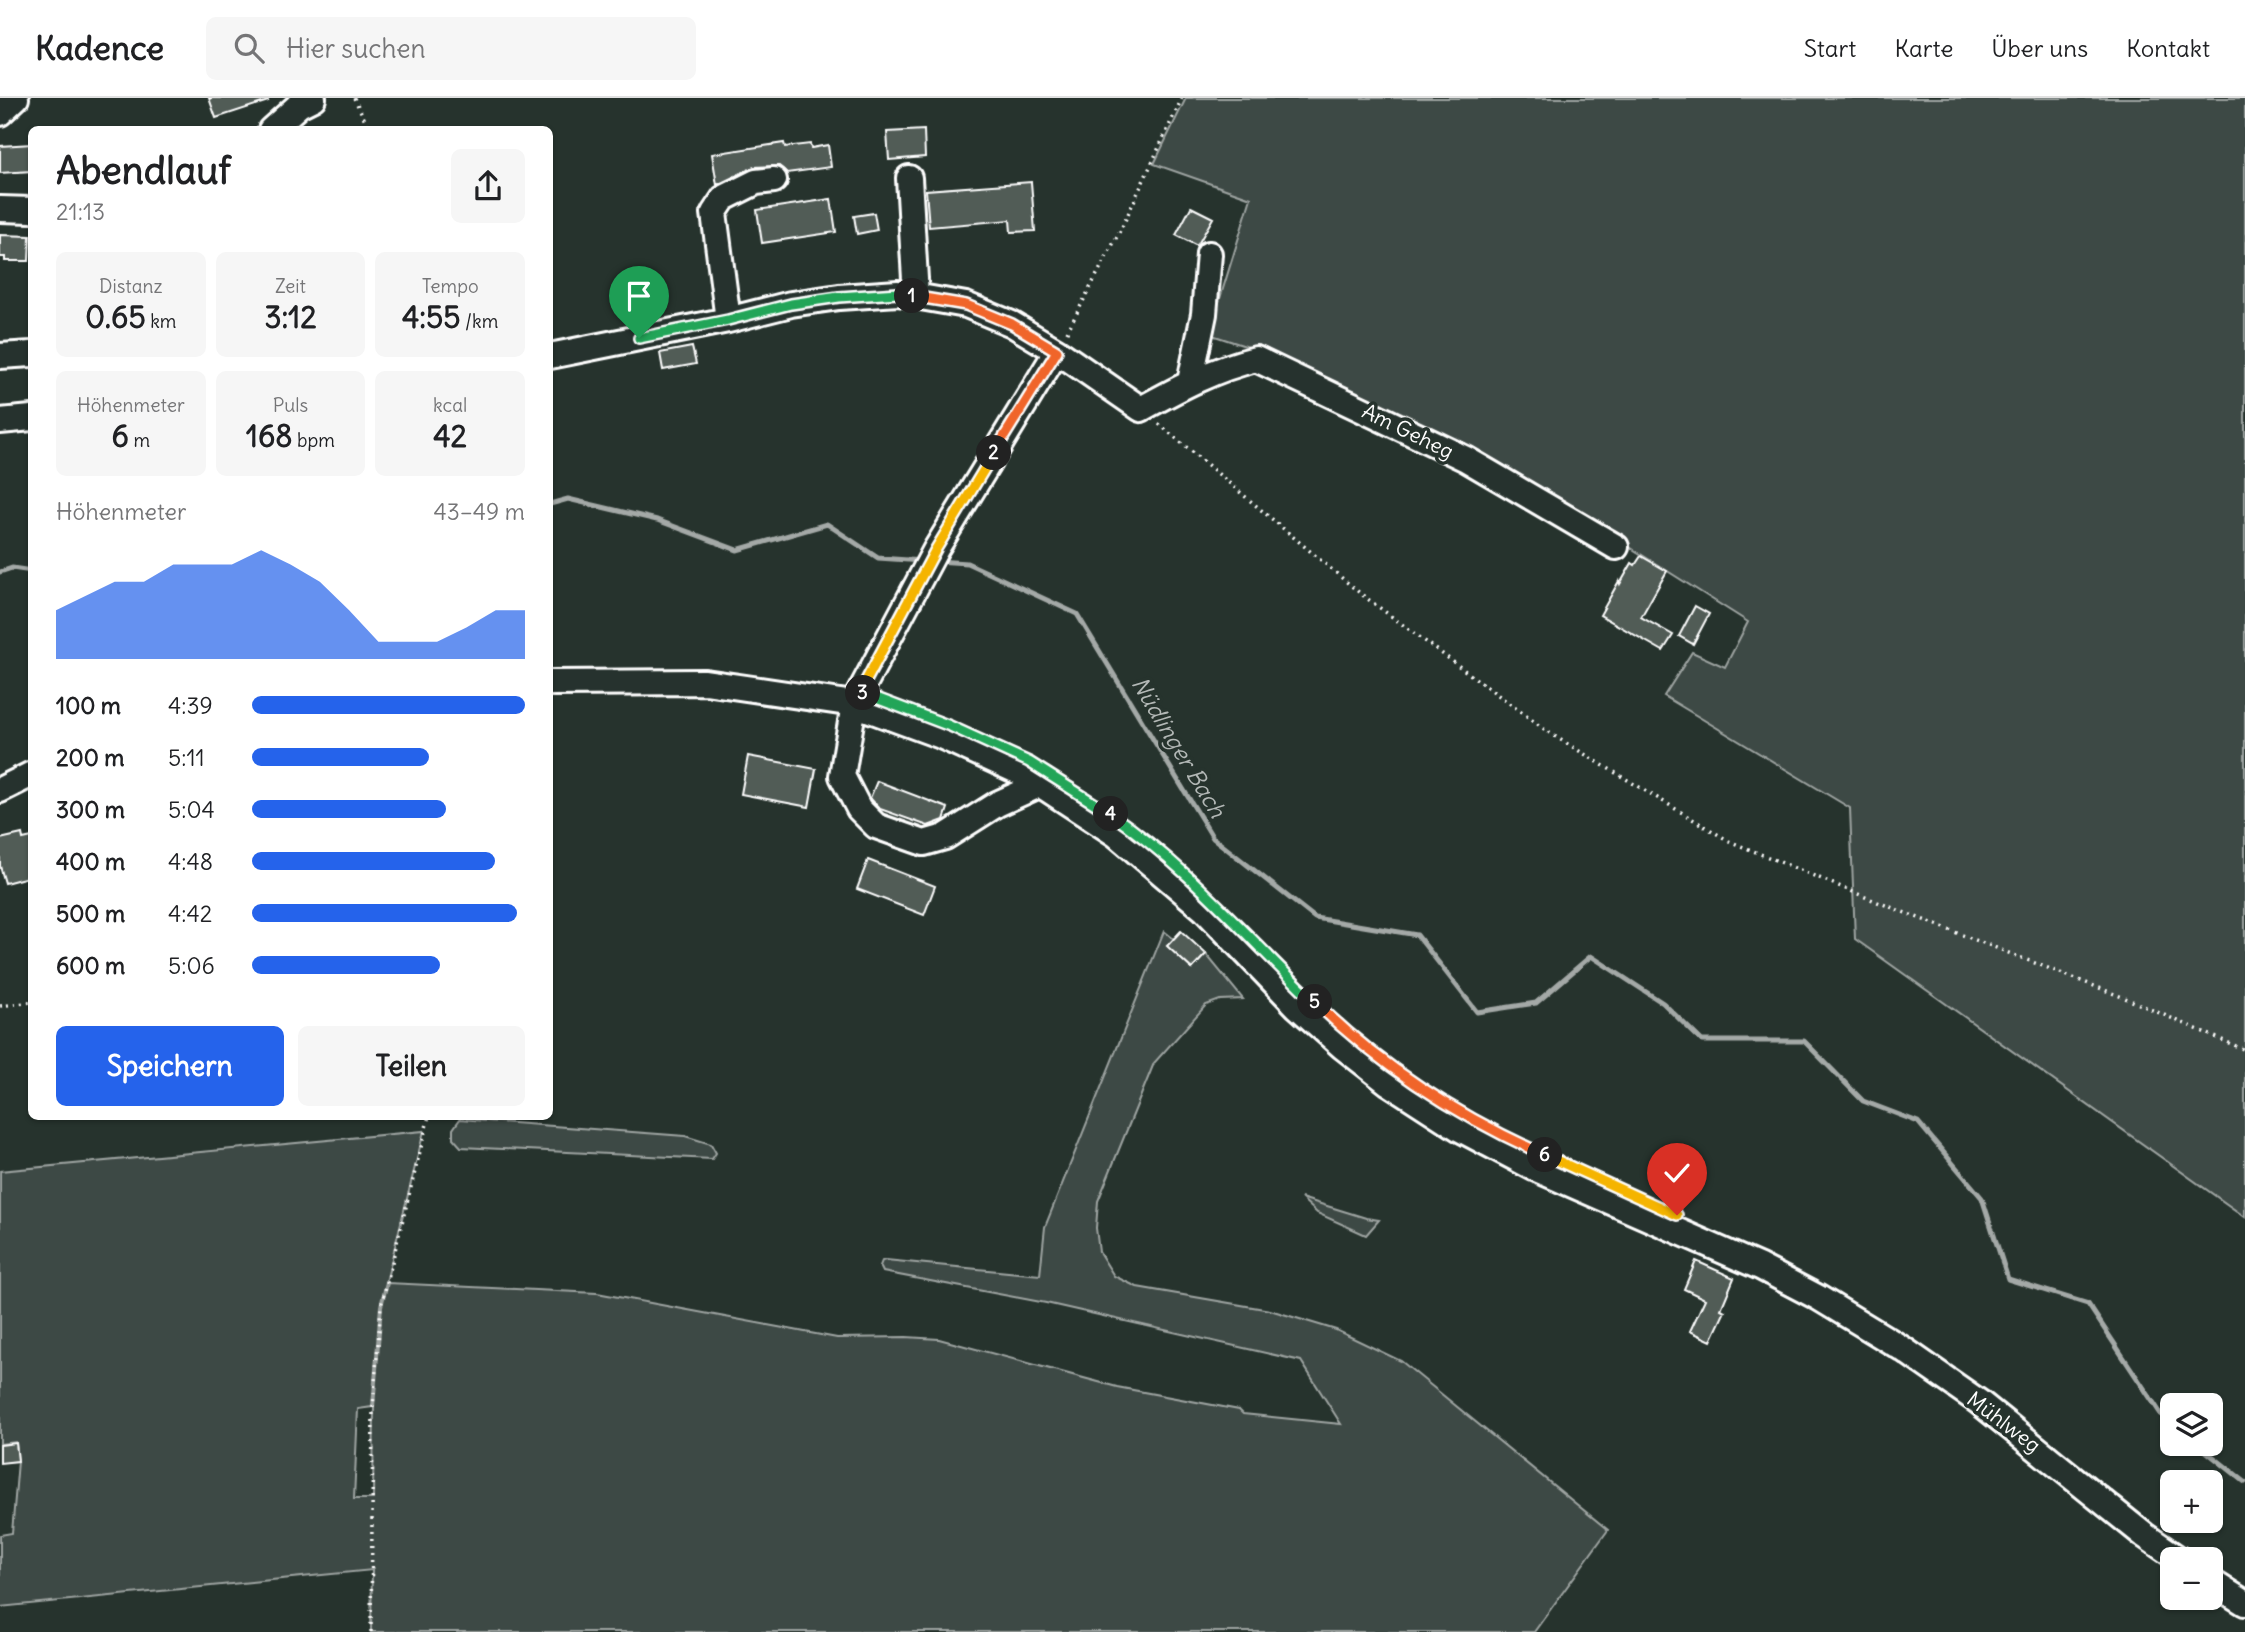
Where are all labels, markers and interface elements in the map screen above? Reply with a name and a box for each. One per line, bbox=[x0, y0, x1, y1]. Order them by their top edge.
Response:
search box bbox=[206, 17, 696, 80]
text: Kadence bbox=[35, 27, 164, 69]
icon: search bbox=[230, 29, 268, 67]
text: Hier suchen bbox=[286, 32, 426, 65]
text: Start bbox=[1804, 33, 1856, 63]
text: Karte bbox=[1894, 33, 1953, 63]
text: Über uns bbox=[1991, 33, 2088, 63]
text: Kontakt bbox=[2126, 33, 2210, 63]
text: Abendlauf bbox=[56, 147, 231, 194]
button: share bbox=[451, 149, 525, 223]
text: 21:13 bbox=[56, 197, 105, 226]
pin bbox=[609, 266, 669, 338]
text: Distanz bbox=[99, 274, 163, 298]
text: Zeit bbox=[275, 274, 306, 298]
text: Tempo bbox=[422, 274, 479, 298]
icon: arrive bbox=[620, 277, 658, 315]
pin: 1 bbox=[894, 278, 930, 314]
text: 1 bbox=[908, 283, 915, 307]
text: 0.65 bbox=[85, 298, 146, 336]
text: 3:12 bbox=[264, 298, 317, 336]
text: 4:55 bbox=[402, 298, 461, 336]
text: km bbox=[146, 309, 177, 333]
text: /km bbox=[461, 309, 498, 333]
text: Höhenmeter bbox=[77, 393, 185, 417]
text: Puls bbox=[273, 393, 308, 417]
text: kcal bbox=[433, 393, 467, 417]
street label: Am Geheg bbox=[1358, 397, 1458, 465]
text: 6 bbox=[112, 417, 129, 455]
text: 168 bbox=[246, 417, 292, 455]
text: 42 bbox=[433, 417, 467, 455]
text: m bbox=[129, 428, 150, 452]
text: bpm bbox=[292, 428, 335, 452]
pin: 2 bbox=[976, 436, 1012, 470]
text: 2 bbox=[988, 440, 999, 464]
text: Höhenmeter bbox=[56, 497, 186, 526]
text: 43–49 m bbox=[433, 497, 525, 526]
water label: Nüdlinger Bach bbox=[1126, 671, 1233, 823]
pin: 3 bbox=[846, 676, 880, 710]
text: 3 bbox=[857, 680, 868, 704]
text: 100 m bbox=[56, 691, 121, 720]
text: 4:39 bbox=[168, 691, 213, 720]
text: 200 m bbox=[56, 743, 125, 772]
text: 5:11 bbox=[168, 743, 205, 772]
text: 300 m bbox=[56, 795, 125, 824]
text: 5:04 bbox=[168, 795, 215, 824]
pin: 4 bbox=[1094, 796, 1128, 832]
text: 4 bbox=[1105, 801, 1116, 825]
text: 400 m bbox=[56, 847, 125, 876]
text: 4:48 bbox=[168, 847, 213, 876]
text: 500 m bbox=[56, 899, 125, 928]
text: 4:42 bbox=[168, 899, 212, 928]
text: 600 m bbox=[56, 951, 125, 980]
text: 5:06 bbox=[168, 951, 215, 980]
pin: 5 bbox=[1298, 984, 1332, 1020]
text: 5 bbox=[1309, 989, 1320, 1013]
button: Speichern bbox=[56, 1026, 284, 1106]
button: Teilen bbox=[298, 1026, 525, 1106]
pin: 6 bbox=[1528, 1138, 1562, 1172]
text: 6 bbox=[1539, 1142, 1550, 1166]
pin bbox=[1647, 1143, 1707, 1215]
icon: check bbox=[1658, 1154, 1696, 1192]
street label: Mühlweg bbox=[1962, 1385, 2046, 1459]
map controls bbox=[2160, 1393, 2223, 1610]
button: layers bbox=[2160, 1393, 2223, 1456]
button: + bbox=[2160, 1470, 2223, 1533]
button: − bbox=[2160, 1547, 2223, 1610]

